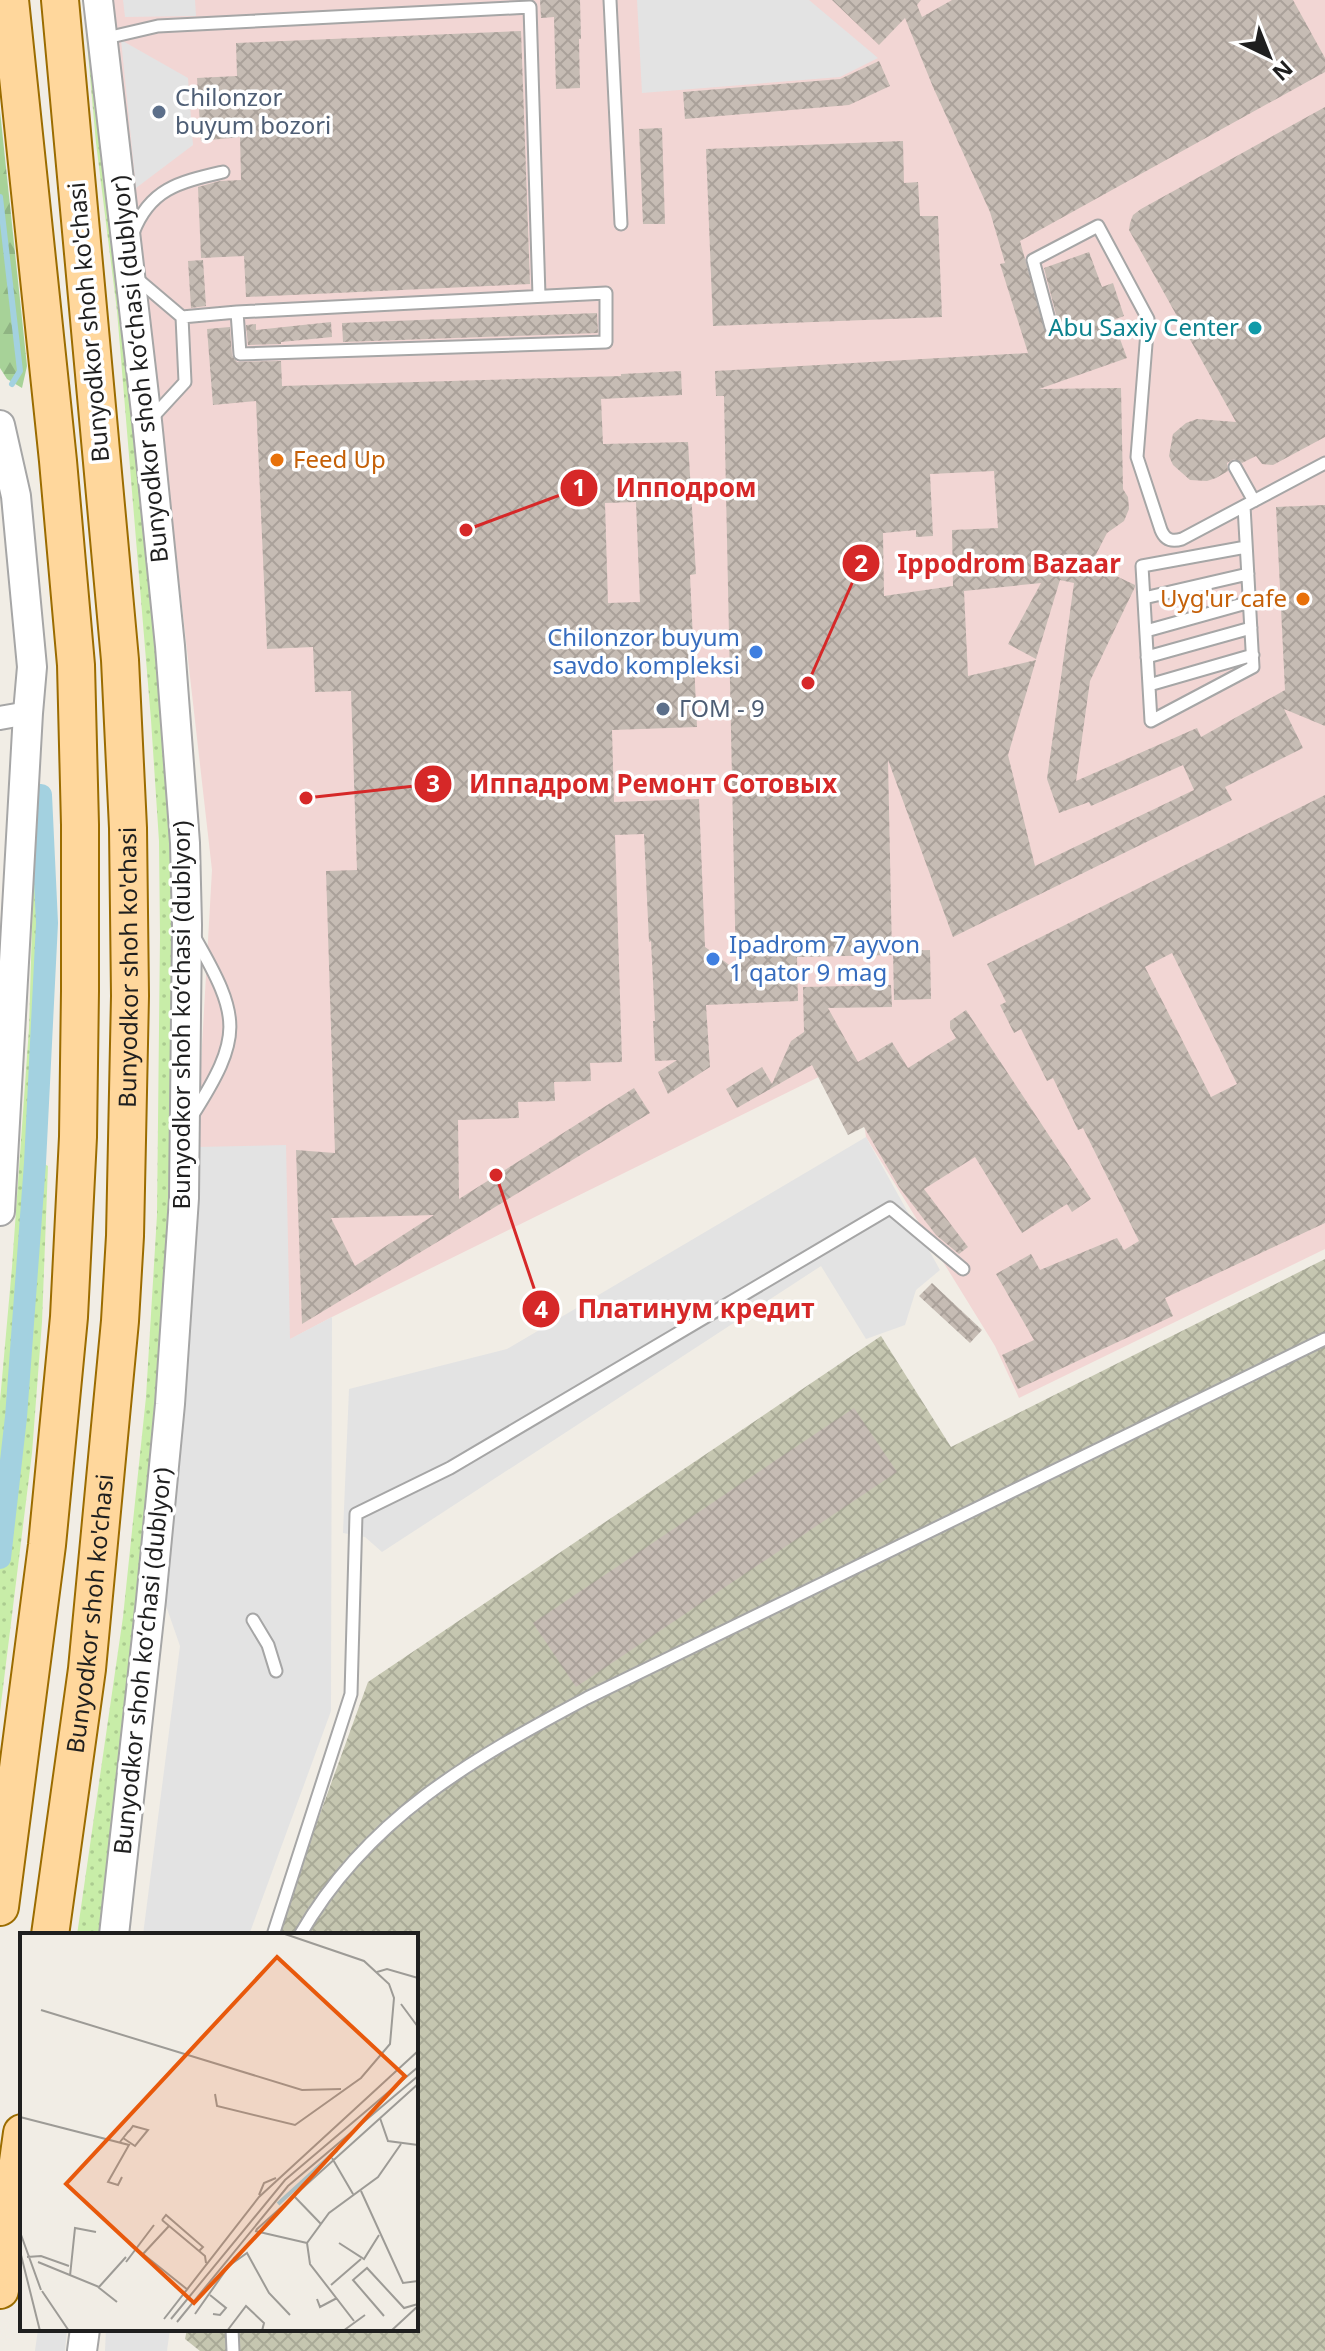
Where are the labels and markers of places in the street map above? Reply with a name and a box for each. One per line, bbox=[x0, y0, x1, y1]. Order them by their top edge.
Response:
place label: Chilonzor buyum bozori bbox=[175, 80, 331, 141]
marker: Chilonzor buyum bozori bbox=[150, 103, 168, 121]
place label: Abu Saxiy Center bbox=[1048, 310, 1239, 343]
marker: Abu Saxiy Center bbox=[1246, 319, 1264, 337]
place label: Feed Up bbox=[293, 442, 386, 475]
marker: Feed Up bbox=[268, 451, 286, 469]
callout: Ипподром bbox=[559, 463, 772, 513]
callout: Ippodrom Bazaar bbox=[841, 538, 1137, 588]
place label: Uyg'ur cafe bbox=[1160, 581, 1287, 614]
marker: Uyg'ur cafe bbox=[1294, 590, 1312, 608]
place label: Chilonzor buyum savdo kompleksi bbox=[547, 620, 740, 681]
marker: Chilonzor buyum savdo kompleksi bbox=[747, 643, 765, 661]
place label: ГОМ - 9 bbox=[679, 691, 765, 724]
marker: ГОМ - 9 bbox=[654, 700, 672, 718]
callout: Иппадром Ремонт Сотовых bbox=[413, 759, 853, 809]
place label: Ipadrom 7 ayvon 1 qator 9 mag bbox=[729, 927, 920, 988]
marker: Ipadrom 7 ayvon 1 qator 9 mag bbox=[704, 950, 722, 968]
callout: Платинум кредит bbox=[521, 1284, 830, 1334]

